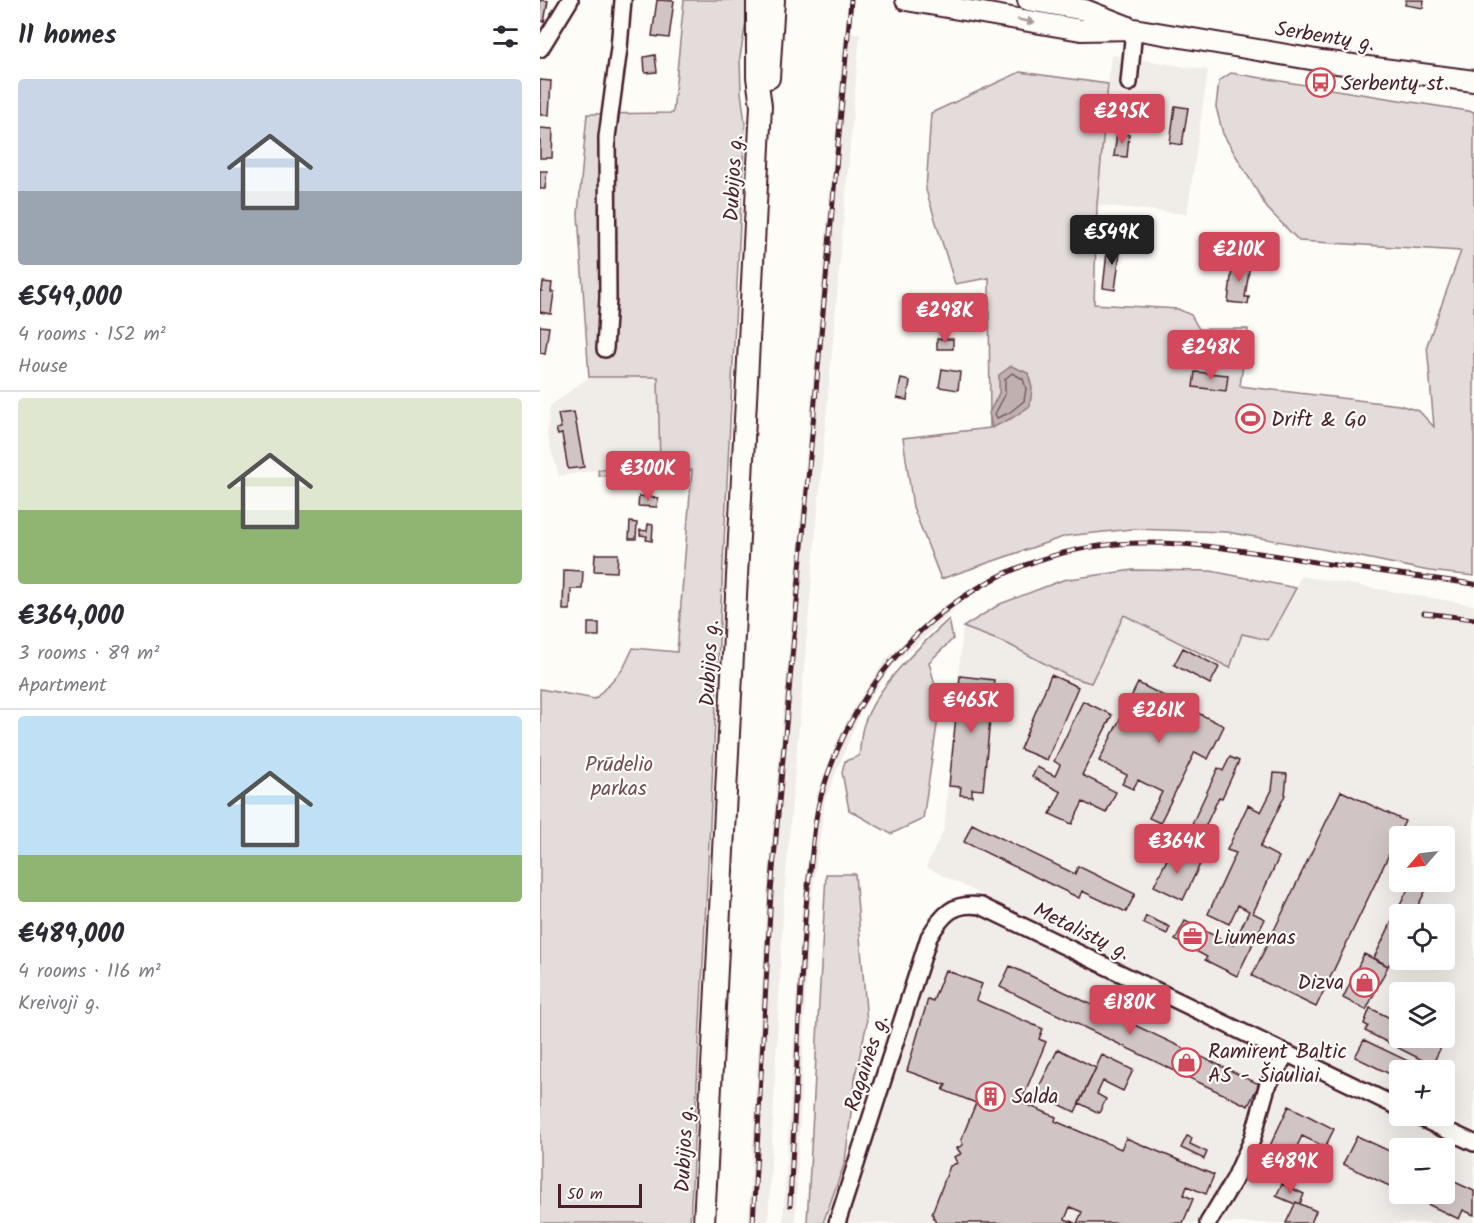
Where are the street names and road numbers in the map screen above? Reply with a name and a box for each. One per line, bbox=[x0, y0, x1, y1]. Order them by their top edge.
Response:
street label: Serbentų g. bbox=[1272, 13, 1377, 62]
street label: Dubijos g. bbox=[716, 134, 753, 222]
street label: Dubijos g. bbox=[692, 619, 729, 707]
street label: Metalistų g. bbox=[1027, 895, 1136, 970]
street label: Ragainės g. bbox=[836, 1011, 899, 1116]
street label: Dubijos g. bbox=[667, 1105, 704, 1193]

